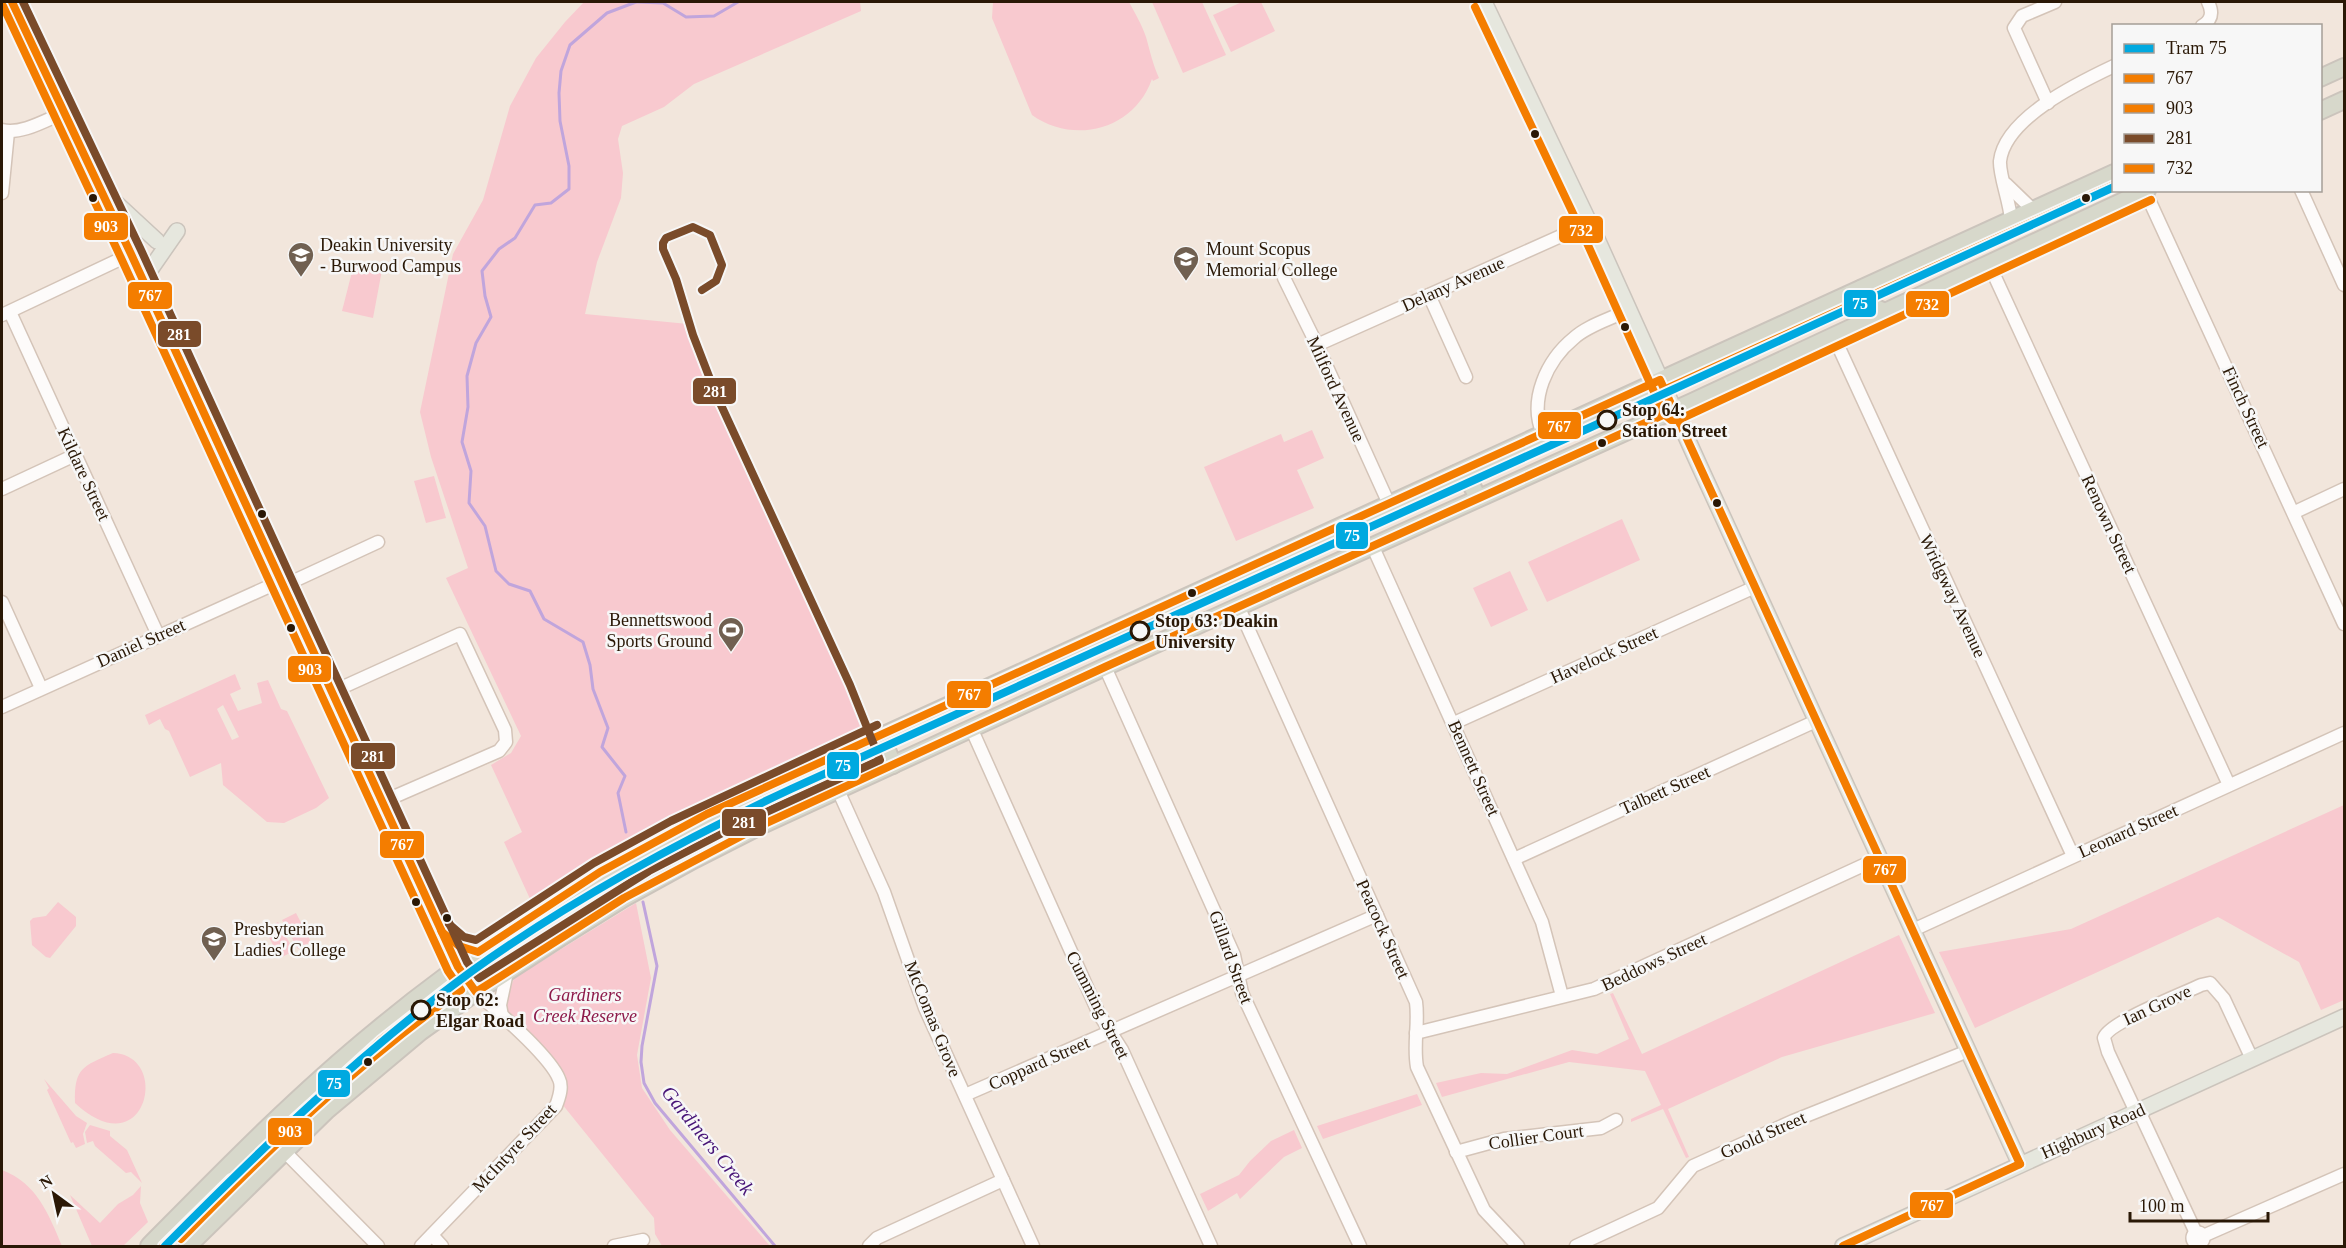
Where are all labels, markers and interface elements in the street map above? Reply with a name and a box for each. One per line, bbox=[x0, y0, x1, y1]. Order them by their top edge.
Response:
legend bbox=[2112, 24, 2322, 192]
text: Tram 75 bbox=[2166, 38, 2227, 58]
text: 767 bbox=[2166, 68, 2193, 88]
text: 903 bbox=[2166, 98, 2193, 118]
unlabelled marker bbox=[1529, 128, 1541, 140]
text: 281 bbox=[2166, 128, 2193, 148]
text: 732 bbox=[2166, 158, 2193, 178]
unlabelled marker bbox=[87, 192, 99, 204]
unlabelled marker bbox=[2080, 192, 2092, 204]
line badge: 903 bbox=[83, 212, 129, 241]
line badge: 732 bbox=[1558, 215, 1604, 244]
text: 903 bbox=[94, 218, 118, 235]
text: 732 bbox=[1569, 222, 1593, 239]
place label: Deakin University - Burwood Campus bbox=[320, 235, 461, 276]
place label: Mount Scopus Memorial College bbox=[1206, 239, 1337, 280]
school or university icon: Deakin University - Burwood Campus bbox=[286, 240, 316, 278]
school or university icon: Mount Scopus Memorial College bbox=[1171, 244, 1201, 282]
street label: Delany Avenue bbox=[1399, 252, 1507, 316]
line badge: 767 bbox=[127, 281, 173, 310]
text: 767 bbox=[138, 287, 162, 304]
line badge: 75 bbox=[1843, 289, 1877, 318]
line badge: 732 bbox=[1905, 290, 1950, 318]
text: 75 bbox=[1852, 295, 1868, 312]
text: 732 bbox=[1915, 296, 1939, 313]
line badge: 281 bbox=[157, 320, 202, 348]
unlabelled marker bbox=[1619, 321, 1631, 333]
text: 281 bbox=[167, 326, 191, 343]
street label: Milford Avenue bbox=[1303, 333, 1369, 445]
street label: Finch Street bbox=[2218, 363, 2274, 451]
line badge: 281 bbox=[692, 377, 737, 405]
text: 281 bbox=[703, 383, 727, 400]
place label: Stop 64: Station Street bbox=[1622, 400, 1727, 441]
marker: Stop 64: Station Street bbox=[1597, 410, 1617, 430]
line badge: 767 bbox=[1537, 411, 1582, 440]
text: 767 bbox=[1547, 418, 1571, 435]
street label: Kildare Street bbox=[54, 424, 114, 524]
unlabelled marker bbox=[1596, 437, 1608, 449]
street label: Renown Street bbox=[2077, 472, 2141, 576]
unlabelled marker bbox=[1711, 497, 1723, 509]
unlabelled marker bbox=[256, 508, 268, 520]
line badge: 75 bbox=[1335, 521, 1369, 550]
text: 75 bbox=[1344, 527, 1360, 544]
street label: Wridgway Avenue bbox=[1916, 531, 1990, 661]
unlabelled marker bbox=[1186, 587, 1198, 599]
place label: Bennettswood Sports Ground bbox=[606, 610, 712, 651]
place label: Stop 63: Deakin University bbox=[1155, 611, 1278, 652]
street label: Daniel Street bbox=[94, 615, 188, 671]
sports icon: Bennettswood Sports Ground bbox=[716, 615, 746, 653]
marker: Stop 63: Deakin University bbox=[1130, 621, 1150, 641]
unlabelled marker bbox=[285, 622, 297, 634]
street label: Havelock Street bbox=[1547, 622, 1661, 688]
line badge: 903 bbox=[287, 655, 332, 683]
text: 903 bbox=[298, 661, 322, 678]
line badge: 767 bbox=[946, 680, 992, 709]
text: 767 bbox=[957, 686, 981, 703]
street label: Bennett Street bbox=[1444, 717, 1504, 819]
line badge: 281 bbox=[350, 742, 396, 770]
text: 281 bbox=[361, 748, 385, 765]
line badge: 75 bbox=[826, 751, 860, 780]
text: 75 bbox=[835, 757, 851, 774]
street label: Talbett Street bbox=[1617, 761, 1713, 819]
street label: Leonard Street bbox=[2075, 800, 2181, 862]
line badge: 281 bbox=[721, 808, 767, 837]
text: 281 bbox=[732, 814, 756, 831]
line badge: 767 bbox=[379, 830, 425, 859]
text: 767 bbox=[390, 836, 414, 853]
line badge: 767 bbox=[1862, 855, 1907, 884]
text: 767 bbox=[1873, 861, 1897, 878]
street label: Peacock Street bbox=[1352, 876, 1414, 982]
unlabelled marker bbox=[410, 896, 422, 908]
street label: Gillard Street bbox=[1205, 908, 1257, 1006]
unlabelled marker bbox=[441, 912, 453, 924]
place label: Presbyterian Ladies' College bbox=[234, 919, 346, 960]
school or university icon: Presbyterian Ladies' College bbox=[199, 924, 229, 962]
street label: Beddows Street bbox=[1598, 929, 1710, 995]
street label: Cumming Street bbox=[1062, 948, 1134, 1062]
street label: McComas Grove bbox=[901, 958, 965, 1080]
street label: Ian Grove bbox=[2120, 981, 2194, 1029]
park label: Gardiners Creek Reserve bbox=[533, 985, 637, 1026]
place label: Stop 62: Elgar Road bbox=[436, 990, 524, 1031]
marker: Stop 62: Elgar Road bbox=[411, 1000, 431, 1020]
street label: Coppard Street bbox=[985, 1032, 1093, 1094]
unlabelled marker bbox=[362, 1056, 374, 1068]
line badge: 75 bbox=[317, 1069, 351, 1098]
text: 75 bbox=[326, 1075, 342, 1092]
water label: Gardiners Creek bbox=[657, 1081, 759, 1200]
street label: Highbury Road bbox=[2038, 1099, 2148, 1163]
street label: McIntyre Street bbox=[468, 1100, 560, 1196]
street label: Goold Street bbox=[1717, 1107, 1809, 1163]
line badge: 903 bbox=[267, 1117, 313, 1146]
street label: Collier Court bbox=[1487, 1120, 1585, 1154]
text: 903 bbox=[278, 1123, 302, 1140]
north arrow bbox=[24, 1164, 84, 1224]
text: N bbox=[37, 1171, 56, 1192]
scale bar bbox=[2130, 1185, 2268, 1223]
line badge: 767 bbox=[1909, 1191, 1954, 1219]
text: 100 m bbox=[2139, 1196, 2185, 1216]
text: 767 bbox=[1920, 1197, 1944, 1214]

